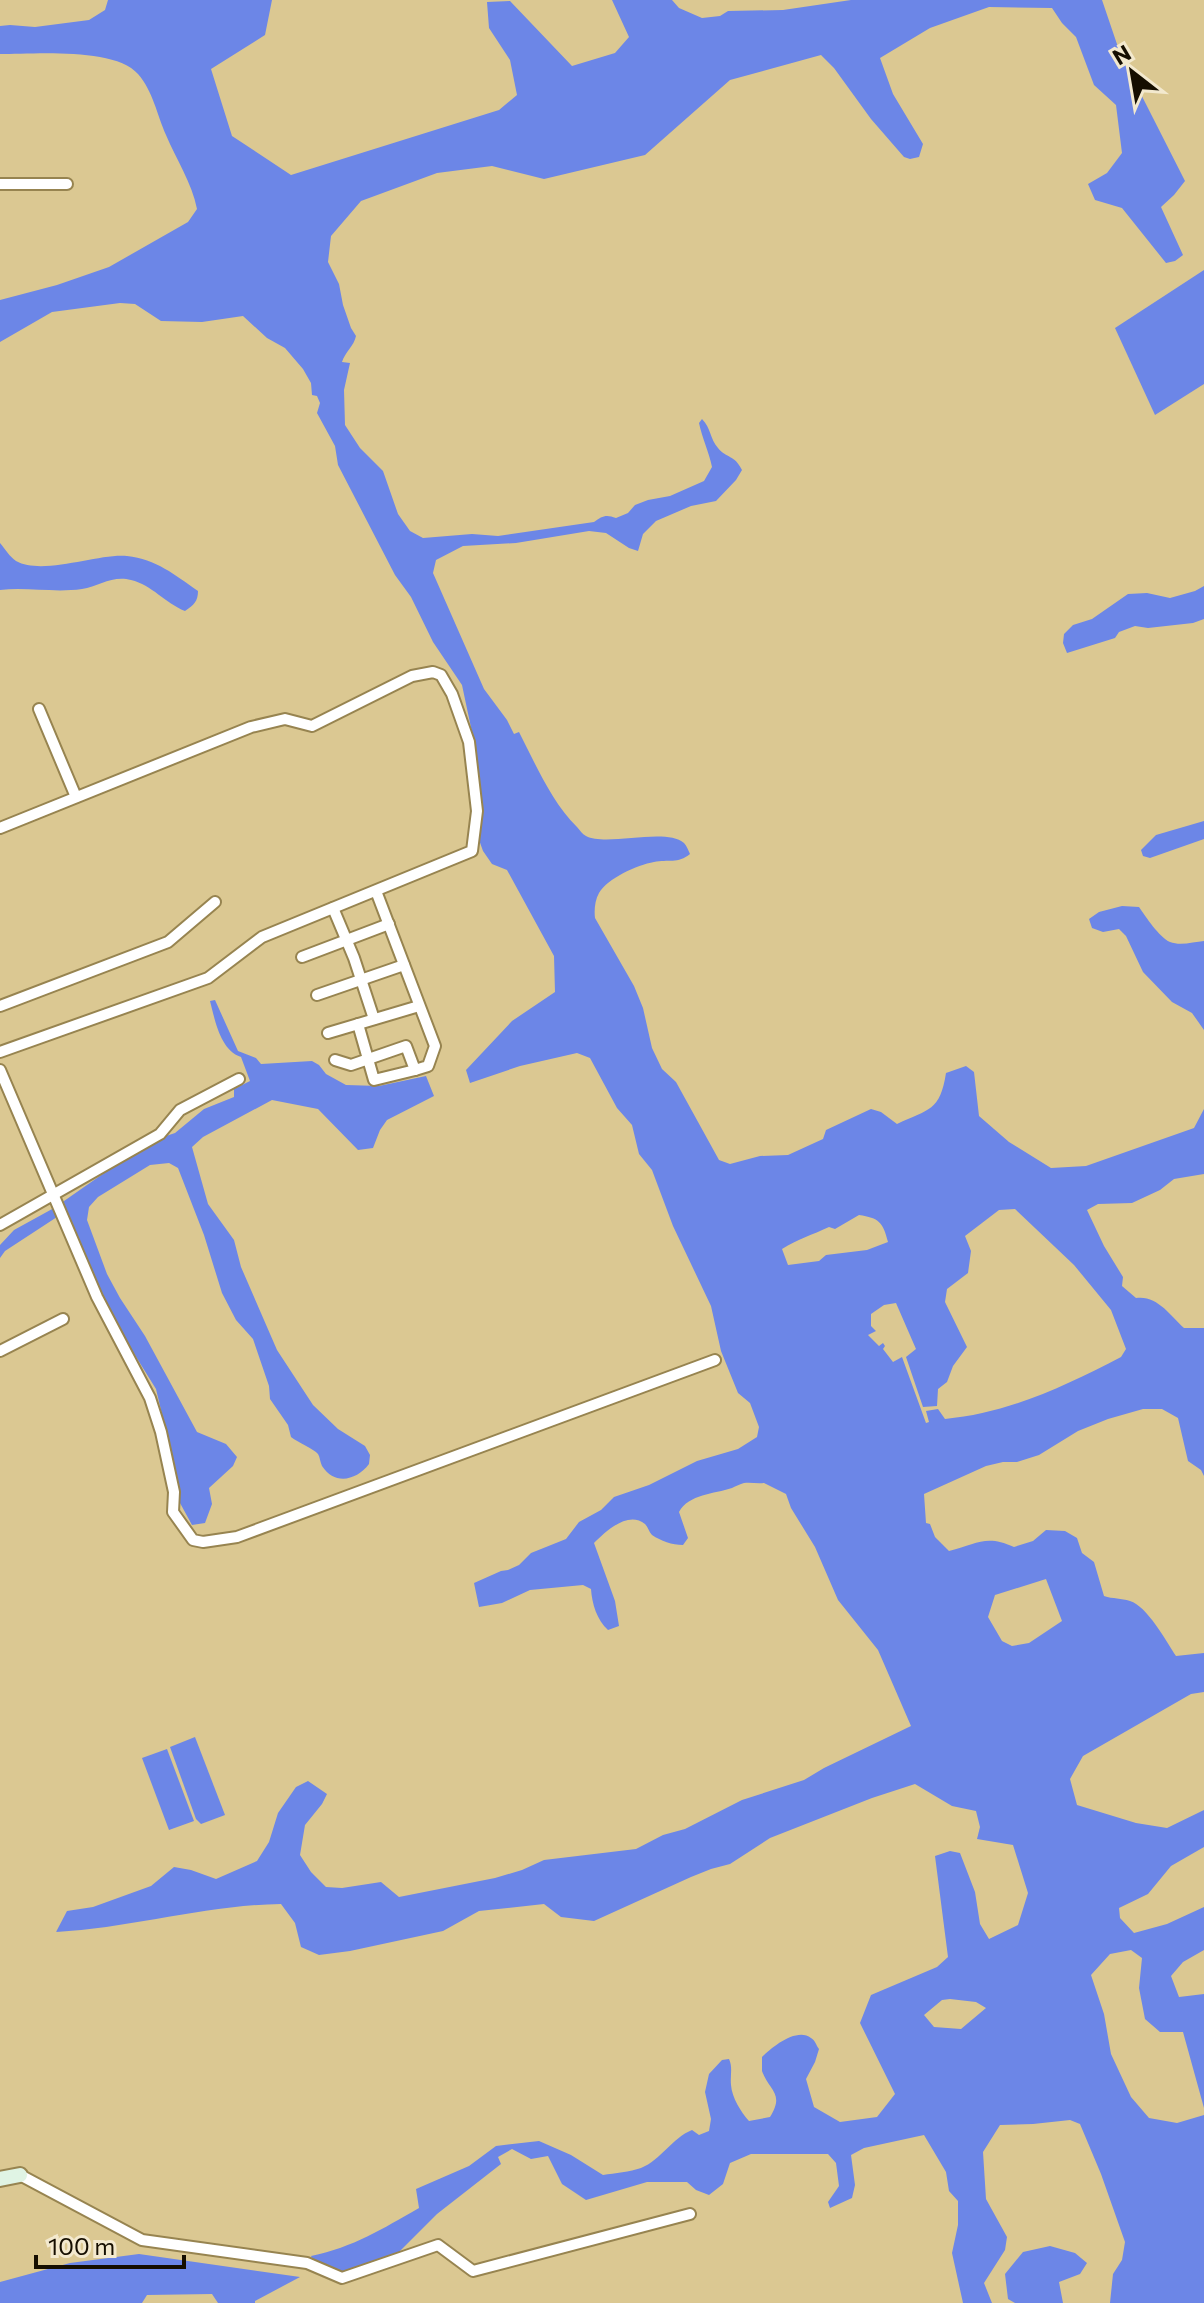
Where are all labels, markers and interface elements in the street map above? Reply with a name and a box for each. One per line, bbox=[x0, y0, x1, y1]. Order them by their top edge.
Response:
north arrow bbox=[1092, 32, 1172, 112]
text: N bbox=[1107, 39, 1135, 70]
scale bar bbox=[36, 2219, 184, 2269]
text: 100 m bbox=[48, 2231, 115, 2260]

